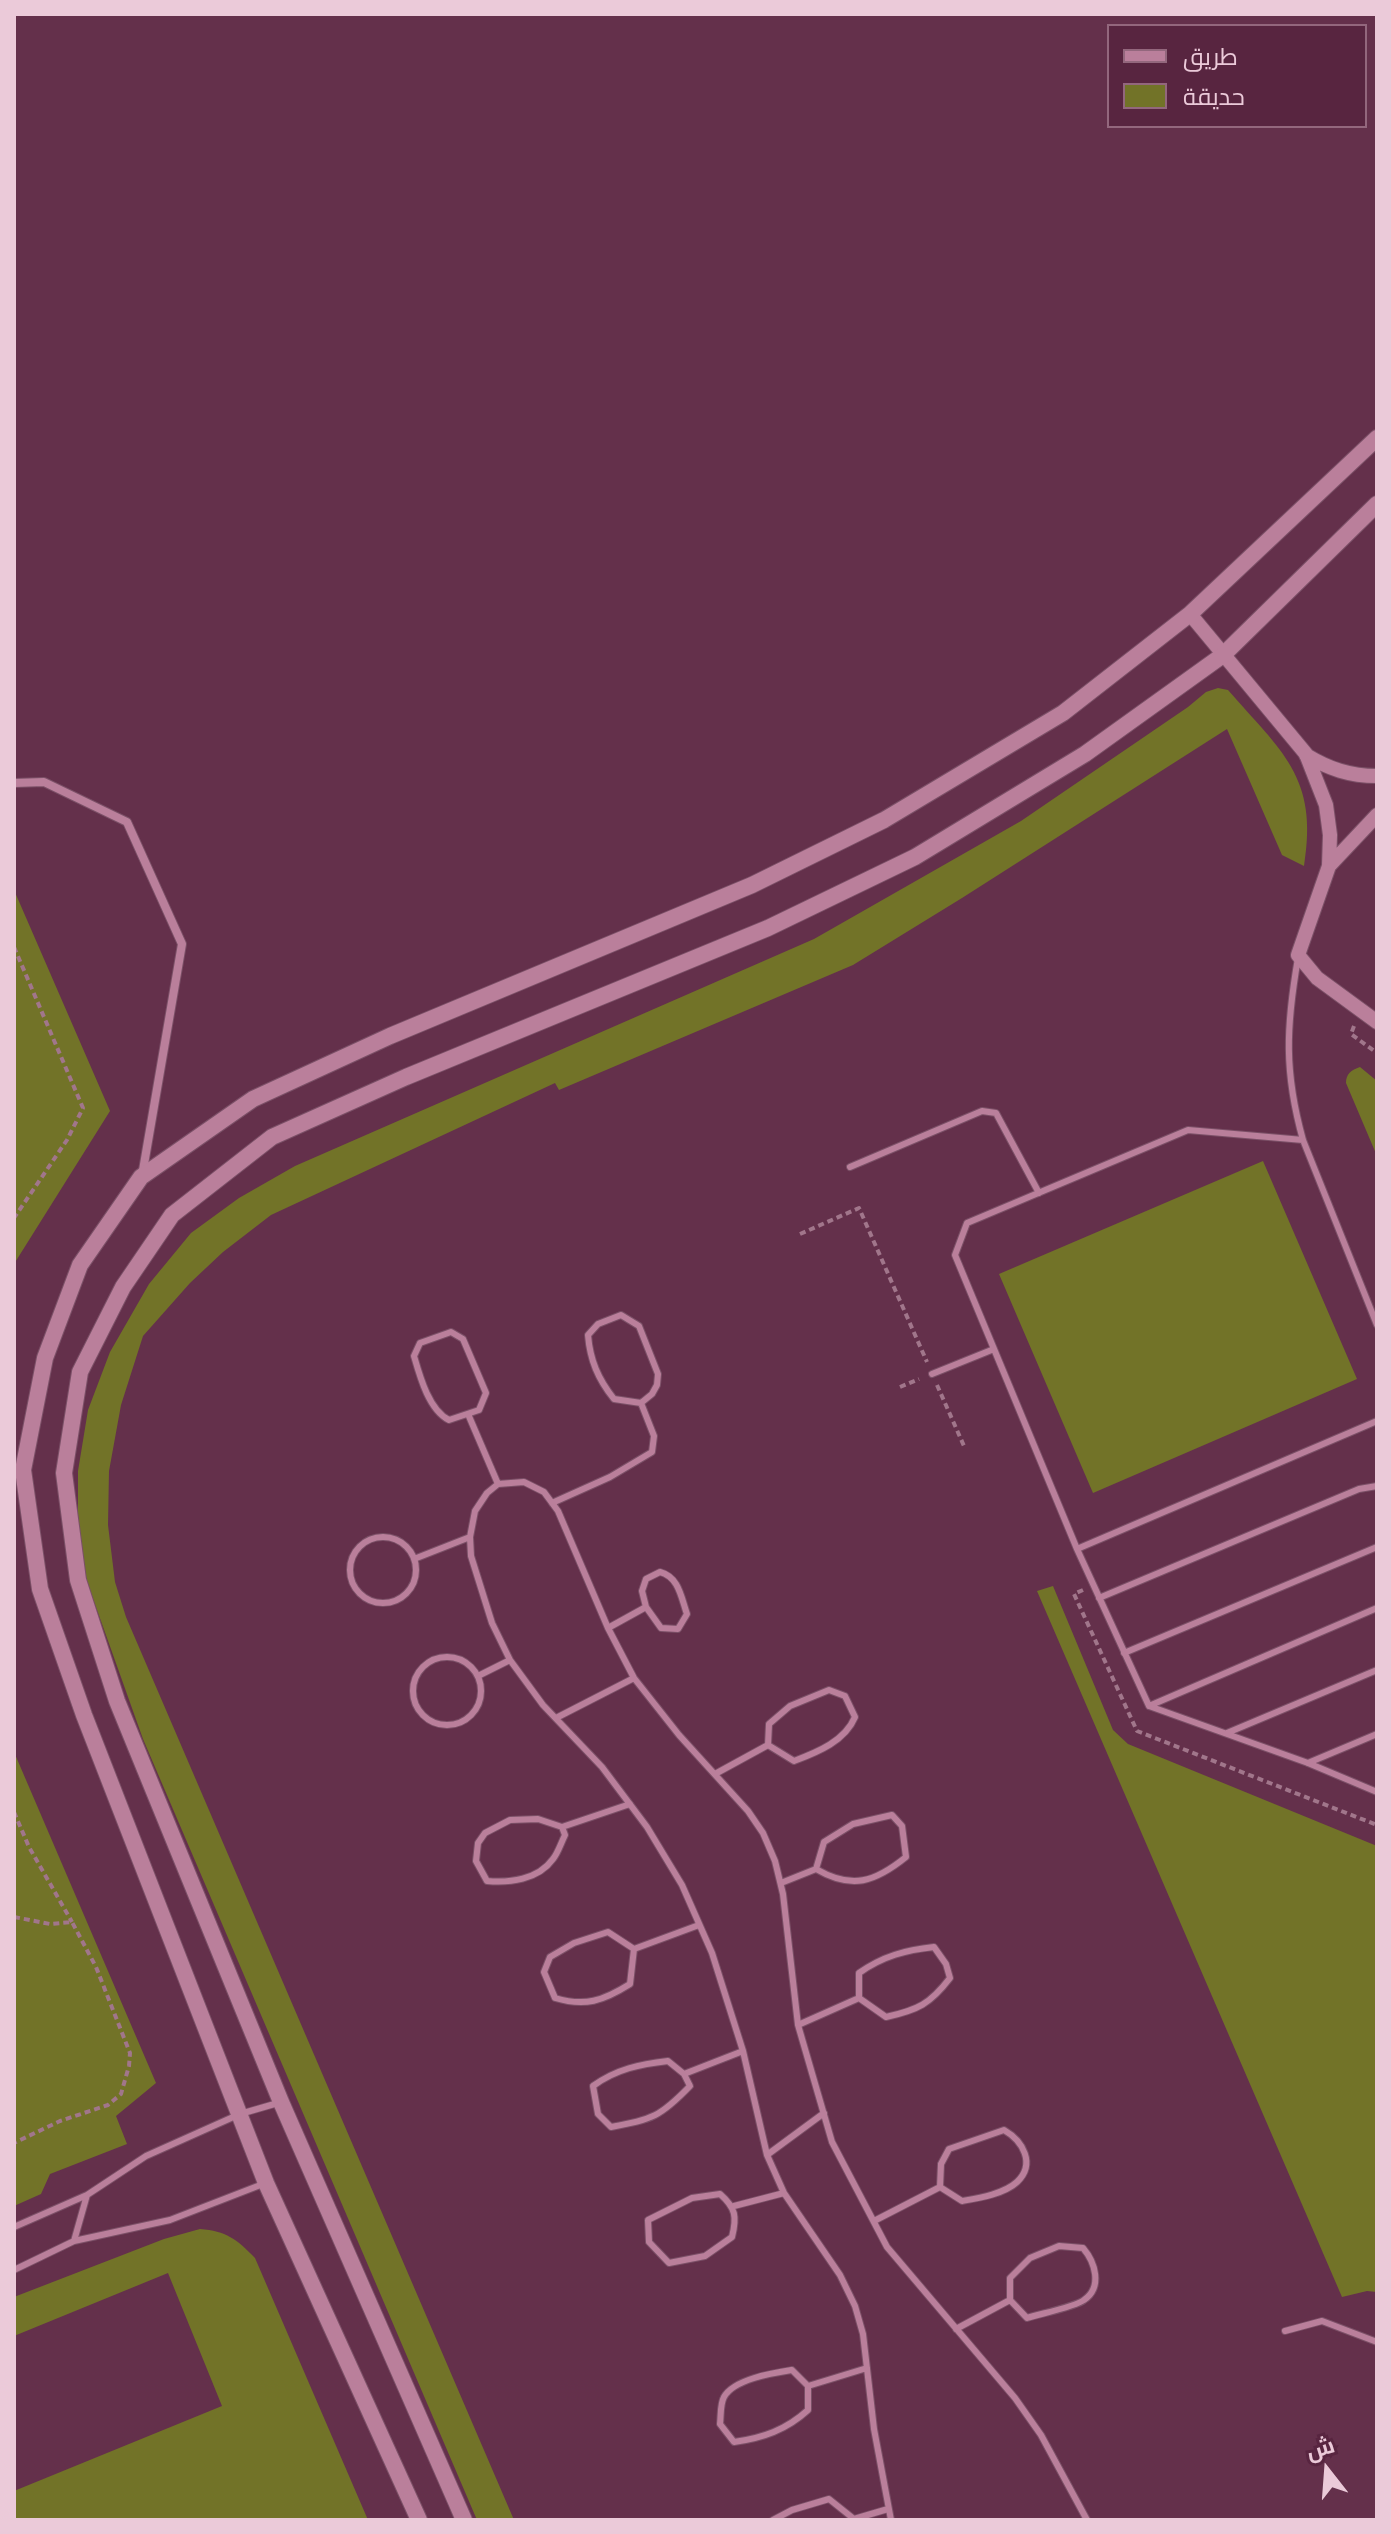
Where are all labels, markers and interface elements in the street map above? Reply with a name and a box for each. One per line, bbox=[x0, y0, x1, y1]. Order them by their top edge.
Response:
legend bbox=[1107, 24, 1367, 128]
text: طريق bbox=[1183, 41, 1238, 70]
text: حديقة bbox=[1183, 81, 1245, 110]
north arrow bbox=[1287, 2430, 1367, 2510]
text: ش bbox=[1303, 2430, 1337, 2464]

